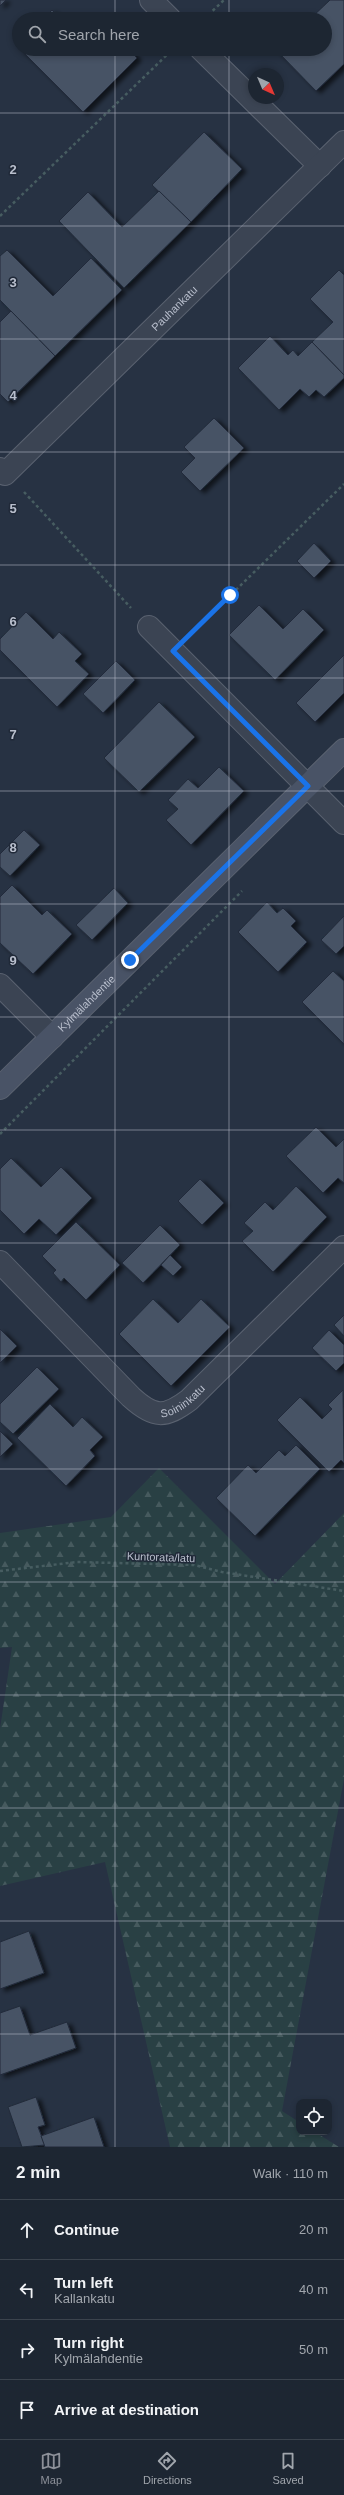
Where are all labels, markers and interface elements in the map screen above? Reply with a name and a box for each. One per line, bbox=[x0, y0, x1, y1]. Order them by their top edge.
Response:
search box bbox=[12, 12, 332, 56]
icon: search bbox=[26, 23, 48, 45]
text: Search here bbox=[58, 26, 140, 43]
north arrow bbox=[248, 68, 284, 104]
text: 2 bbox=[9, 162, 17, 177]
text: 3 bbox=[9, 275, 17, 290]
street label: Pauhankatu bbox=[149, 283, 199, 333]
text: 4 bbox=[9, 388, 17, 403]
text: 5 bbox=[9, 501, 17, 516]
route start bbox=[221, 586, 239, 604]
text: 6 bbox=[9, 614, 17, 629]
text: 7 bbox=[9, 727, 17, 742]
text: 8 bbox=[9, 840, 17, 855]
route end bbox=[121, 951, 139, 969]
text: 9 bbox=[9, 953, 17, 968]
street label: Kylmälahdentie bbox=[55, 973, 117, 1034]
street label: Soininkatu bbox=[159, 1382, 207, 1419]
street label: Kuntorata/latu bbox=[127, 1550, 195, 1564]
map controls bbox=[296, 2099, 332, 2135]
button: locate bbox=[296, 2099, 332, 2135]
text: 2 min bbox=[16, 2163, 60, 2182]
text: Walk · 110 m bbox=[253, 2166, 328, 2181]
icon: ahead bbox=[16, 2219, 38, 2241]
text: Continue bbox=[54, 2221, 119, 2238]
text: 20 m bbox=[299, 2222, 328, 2237]
text: Turn left bbox=[54, 2274, 113, 2291]
icon: left bbox=[16, 2279, 38, 2301]
text: 40 m bbox=[299, 2282, 328, 2297]
text: Kallankatu bbox=[54, 2291, 115, 2306]
text: Turn right bbox=[54, 2334, 124, 2351]
icon: right bbox=[16, 2339, 38, 2361]
text: 50 m bbox=[299, 2342, 328, 2357]
text: Kylmälahdentie bbox=[54, 2351, 143, 2366]
icon: arrive bbox=[16, 2399, 38, 2421]
text: Arrive at destination bbox=[54, 2401, 199, 2418]
tab: Map bbox=[40, 2450, 62, 2486]
tab: Directions bbox=[143, 2450, 192, 2486]
tab: Saved bbox=[272, 2450, 304, 2486]

